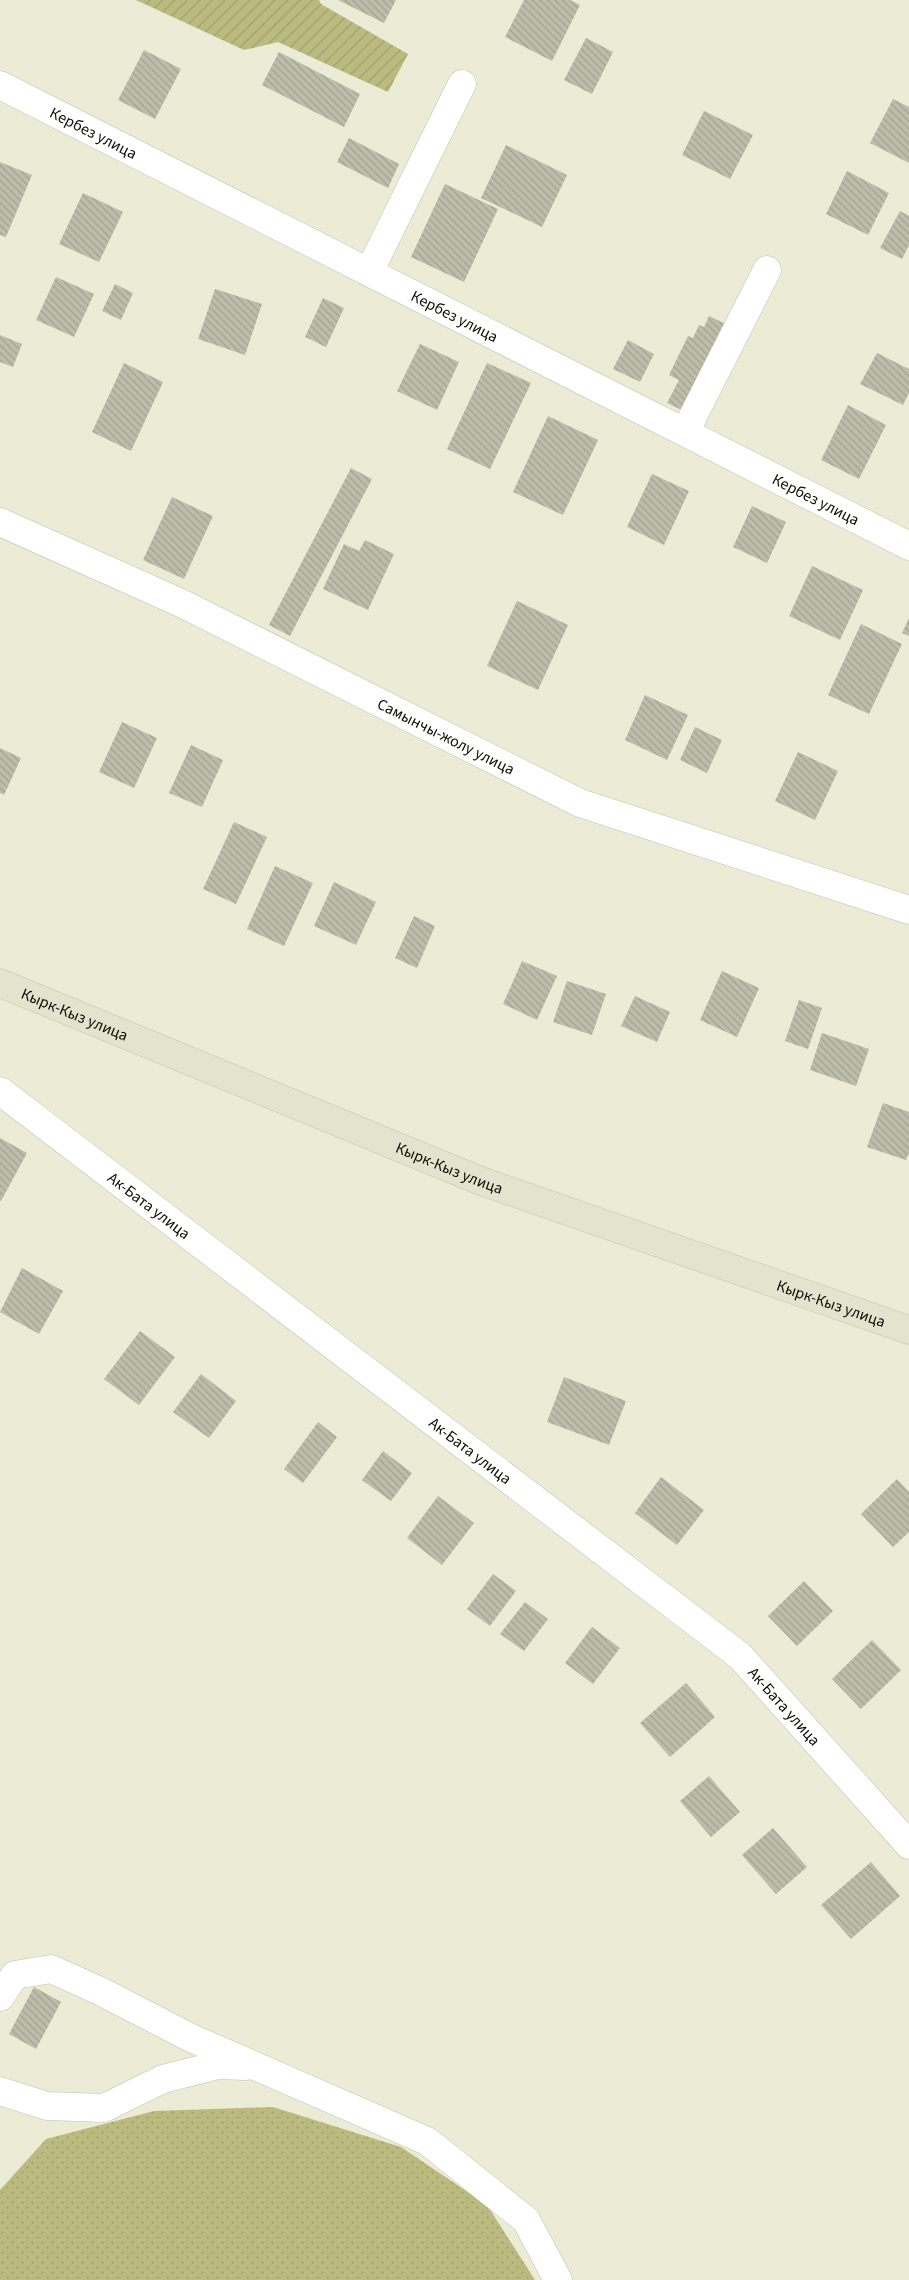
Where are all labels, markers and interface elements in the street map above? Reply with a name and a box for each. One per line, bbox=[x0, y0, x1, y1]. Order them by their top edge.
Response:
street label: Кербез улица bbox=[46, 102, 141, 165]
street label: Кербез улица bbox=[407, 285, 502, 348]
street label: Кербез улица bbox=[768, 468, 863, 531]
street label: Самынчы-жолу улица bbox=[373, 693, 518, 781]
street label: Кырк-Кыз улица bbox=[18, 983, 131, 1047]
street label: Кырк-Кыз улица bbox=[392, 1137, 506, 1200]
street label: Ак-Бата улица bbox=[103, 1167, 195, 1245]
street label: Кырк-Кыз улица bbox=[773, 1275, 888, 1333]
street label: Ак-Бата улица bbox=[424, 1412, 516, 1490]
street label: Ак-Бата улица bbox=[743, 1662, 825, 1751]

